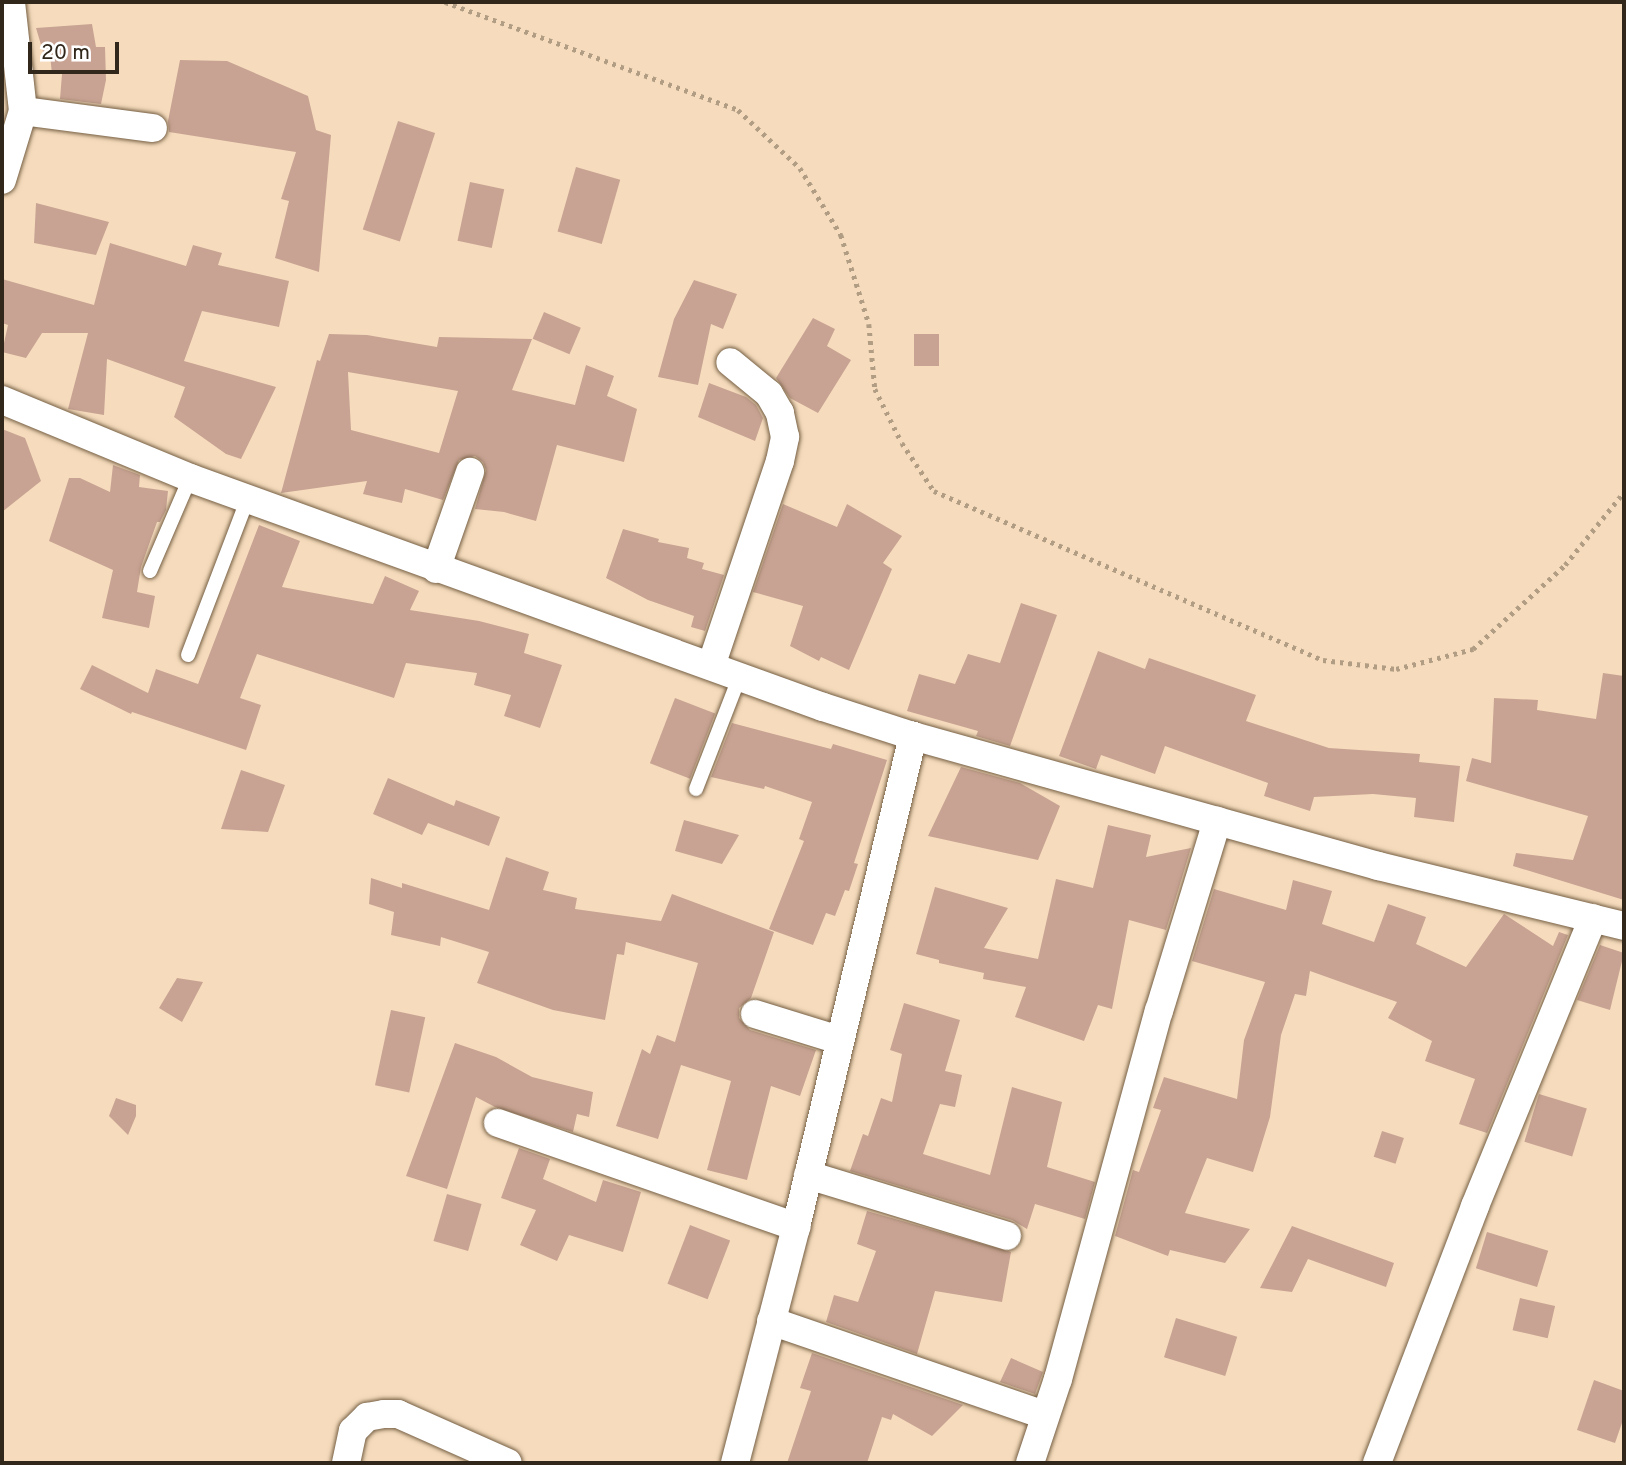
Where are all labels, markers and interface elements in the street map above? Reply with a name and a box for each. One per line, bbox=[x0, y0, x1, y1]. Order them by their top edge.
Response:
scale bar bbox=[32, 28, 122, 72]
text: 20 m bbox=[41, 40, 90, 67]

